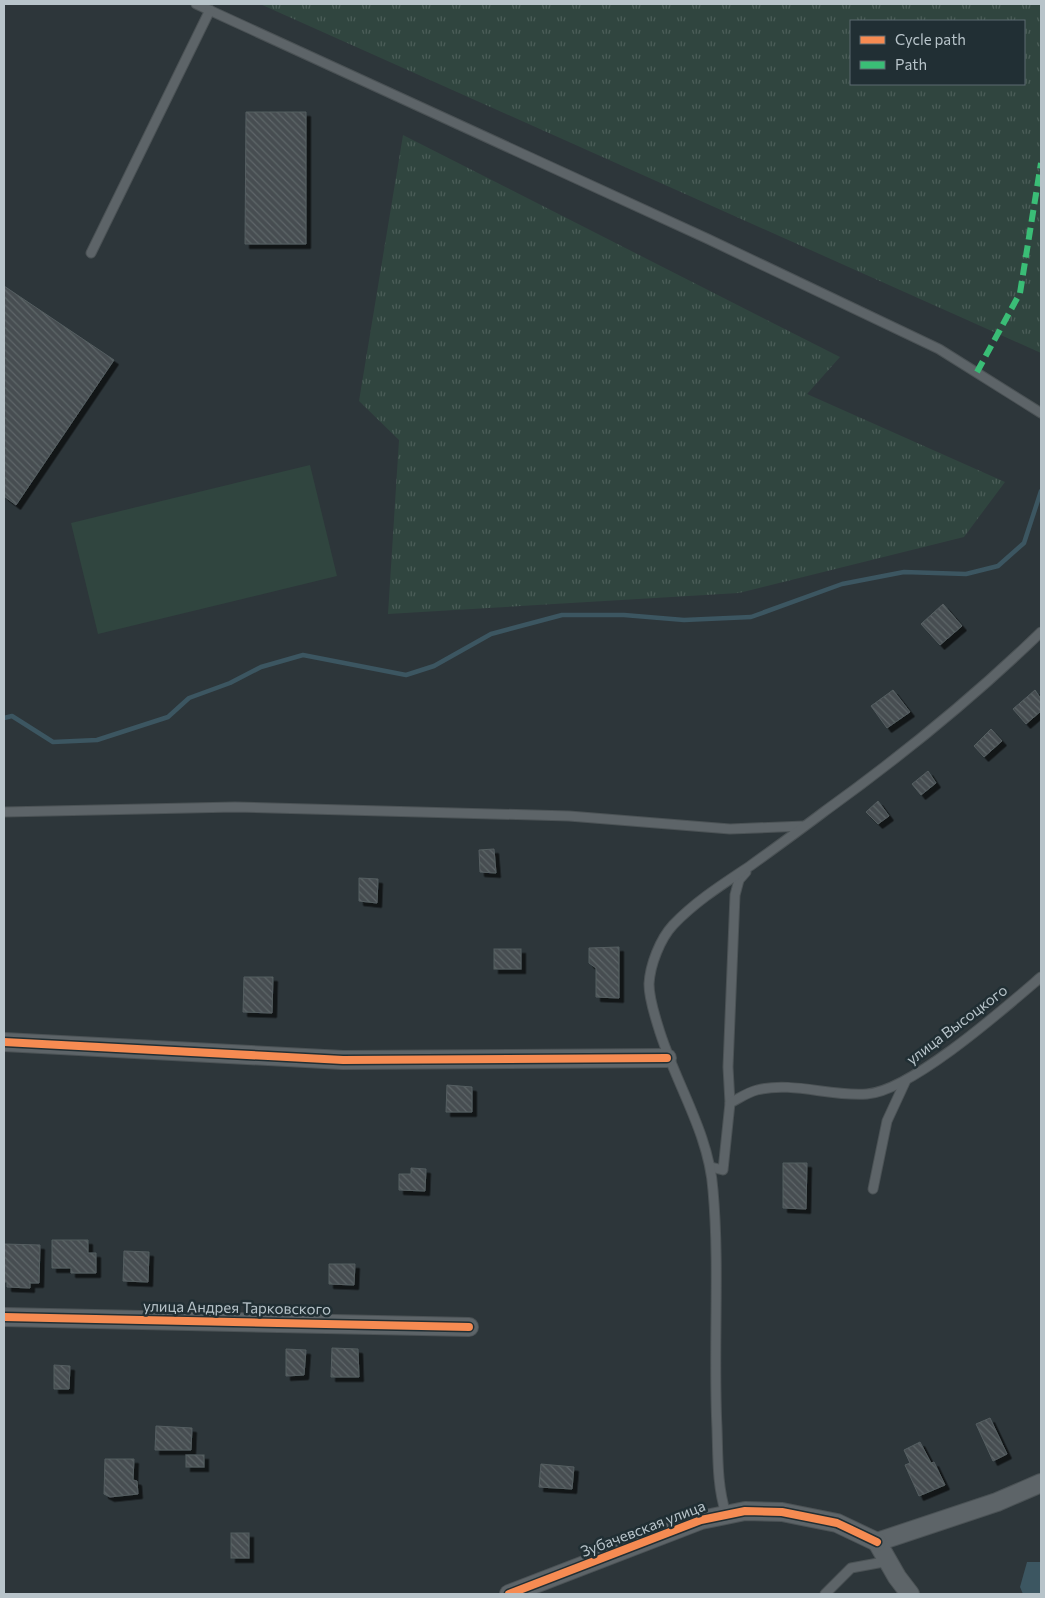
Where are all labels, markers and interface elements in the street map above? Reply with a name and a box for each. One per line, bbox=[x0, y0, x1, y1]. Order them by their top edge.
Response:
legend bbox=[850, 20, 1025, 85]
text: Cycle path bbox=[895, 30, 966, 48]
text: Path bbox=[895, 55, 927, 73]
street label: улица Высоцкого bbox=[902, 980, 1010, 1068]
street label: улица Андрея Тарковского bbox=[143, 1296, 331, 1318]
street label: Зубачевская улица bbox=[578, 1496, 707, 1560]

